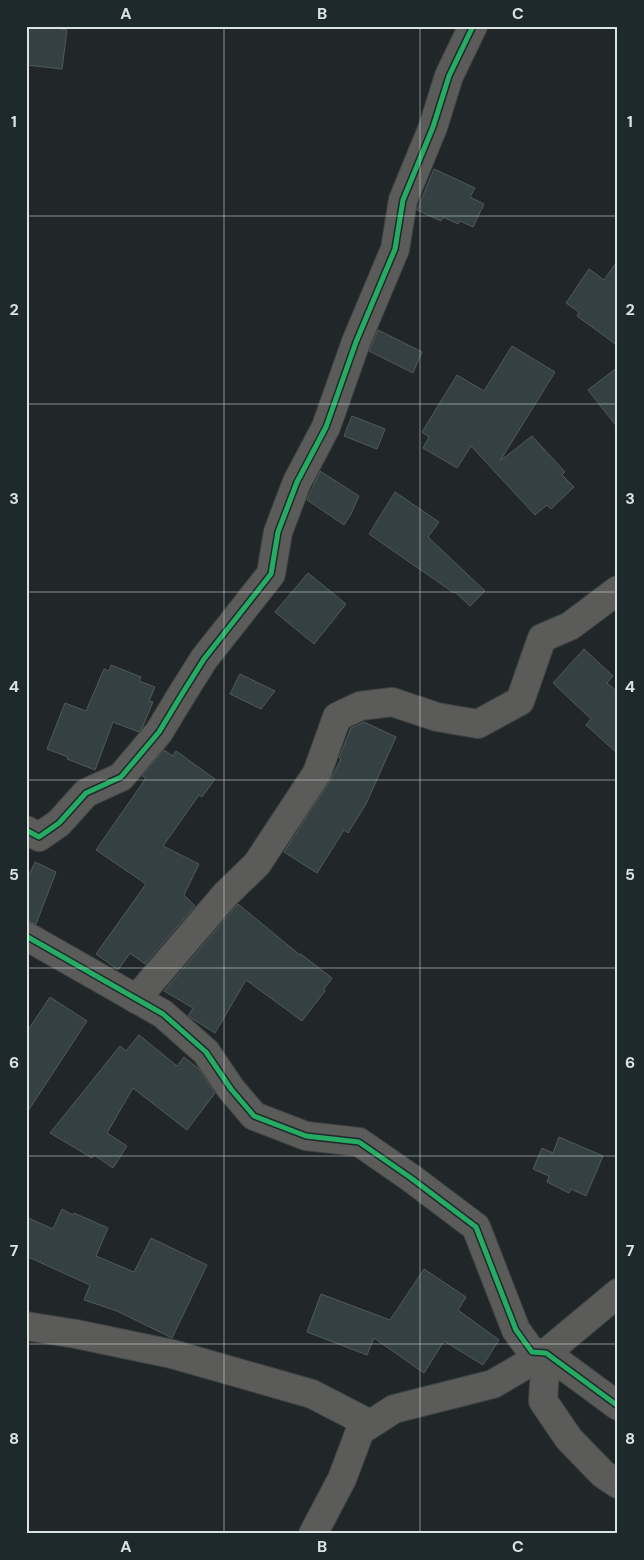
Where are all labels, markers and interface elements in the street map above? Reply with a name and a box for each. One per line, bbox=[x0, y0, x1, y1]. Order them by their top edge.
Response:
text: A bbox=[120, 3, 132, 24]
text: B bbox=[317, 3, 327, 24]
text: C bbox=[512, 3, 524, 24]
text: 1 bbox=[11, 111, 17, 132]
text: 1 bbox=[627, 111, 633, 132]
text: 2 bbox=[9, 299, 19, 320]
text: 2 bbox=[625, 299, 635, 320]
text: 3 bbox=[9, 488, 19, 509]
text: 3 bbox=[625, 488, 635, 509]
text: 4 bbox=[9, 676, 19, 697]
text: 4 bbox=[625, 676, 635, 697]
text: 5 bbox=[9, 864, 19, 885]
text: 5 bbox=[625, 864, 635, 885]
text: 6 bbox=[9, 1052, 19, 1073]
text: 6 bbox=[625, 1052, 635, 1073]
text: 7 bbox=[10, 1240, 19, 1261]
text: 7 bbox=[626, 1240, 635, 1261]
text: 8 bbox=[9, 1428, 19, 1449]
text: 8 bbox=[625, 1428, 635, 1449]
text: A bbox=[120, 1536, 132, 1557]
text: B bbox=[317, 1536, 327, 1557]
text: C bbox=[512, 1536, 524, 1557]

